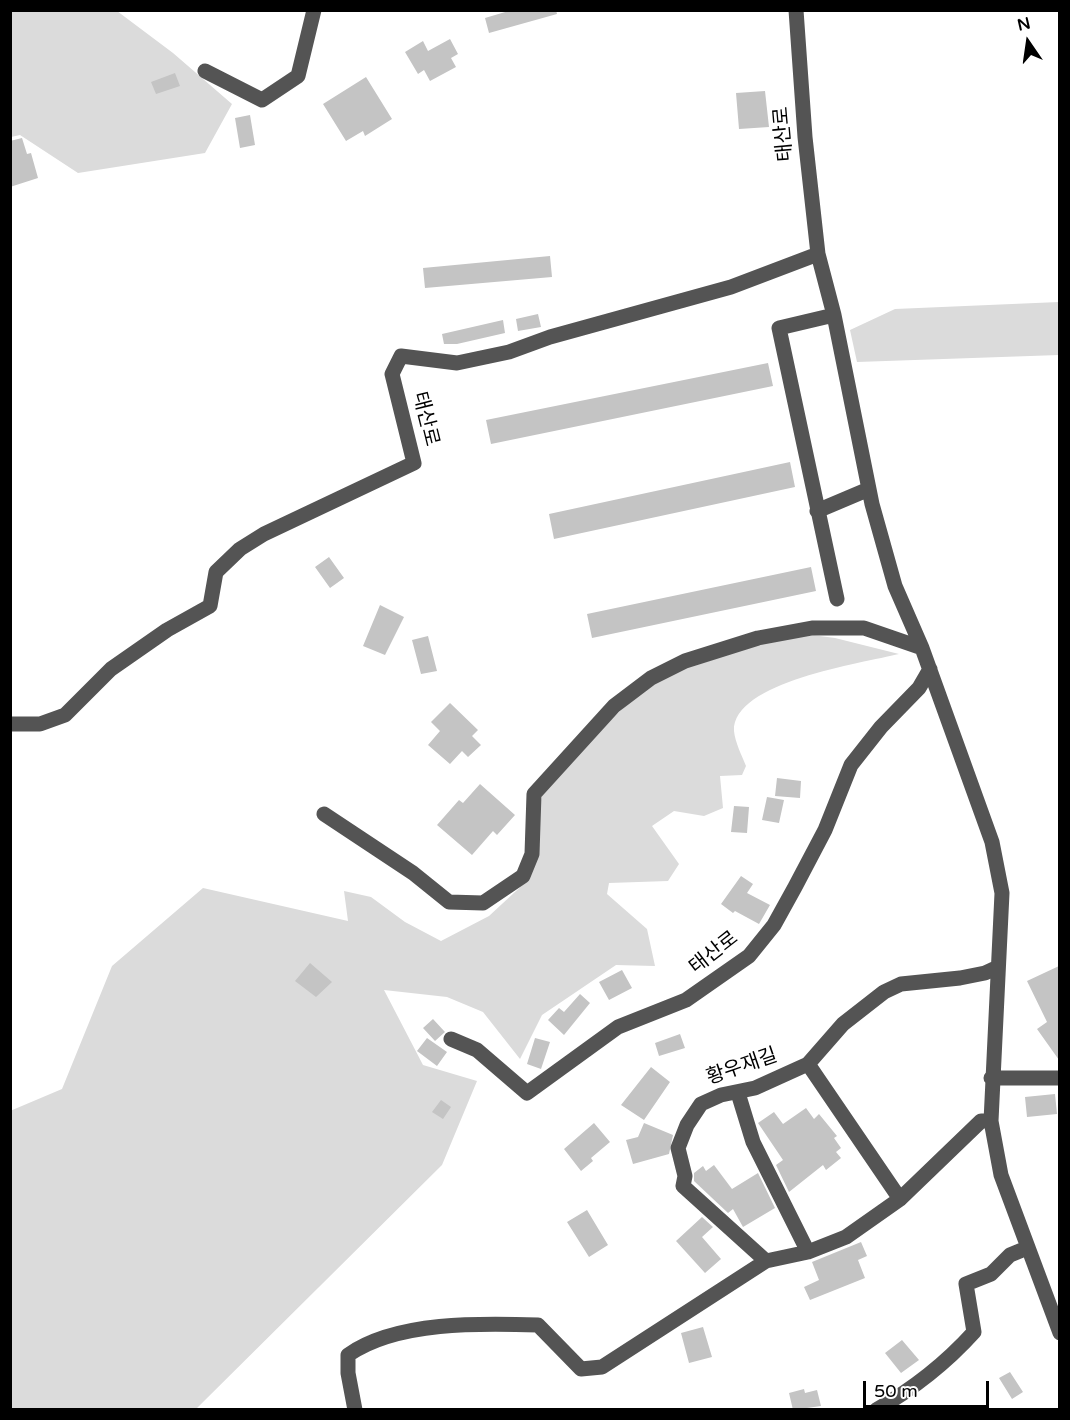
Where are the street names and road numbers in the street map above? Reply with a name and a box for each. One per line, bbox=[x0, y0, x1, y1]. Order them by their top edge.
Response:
street label: 태산로 bbox=[770, 105, 798, 163]
street label: 태산로 bbox=[407, 389, 443, 449]
street label: 태산로 bbox=[685, 927, 743, 979]
street label: 황우재길 bbox=[703, 1044, 781, 1090]

